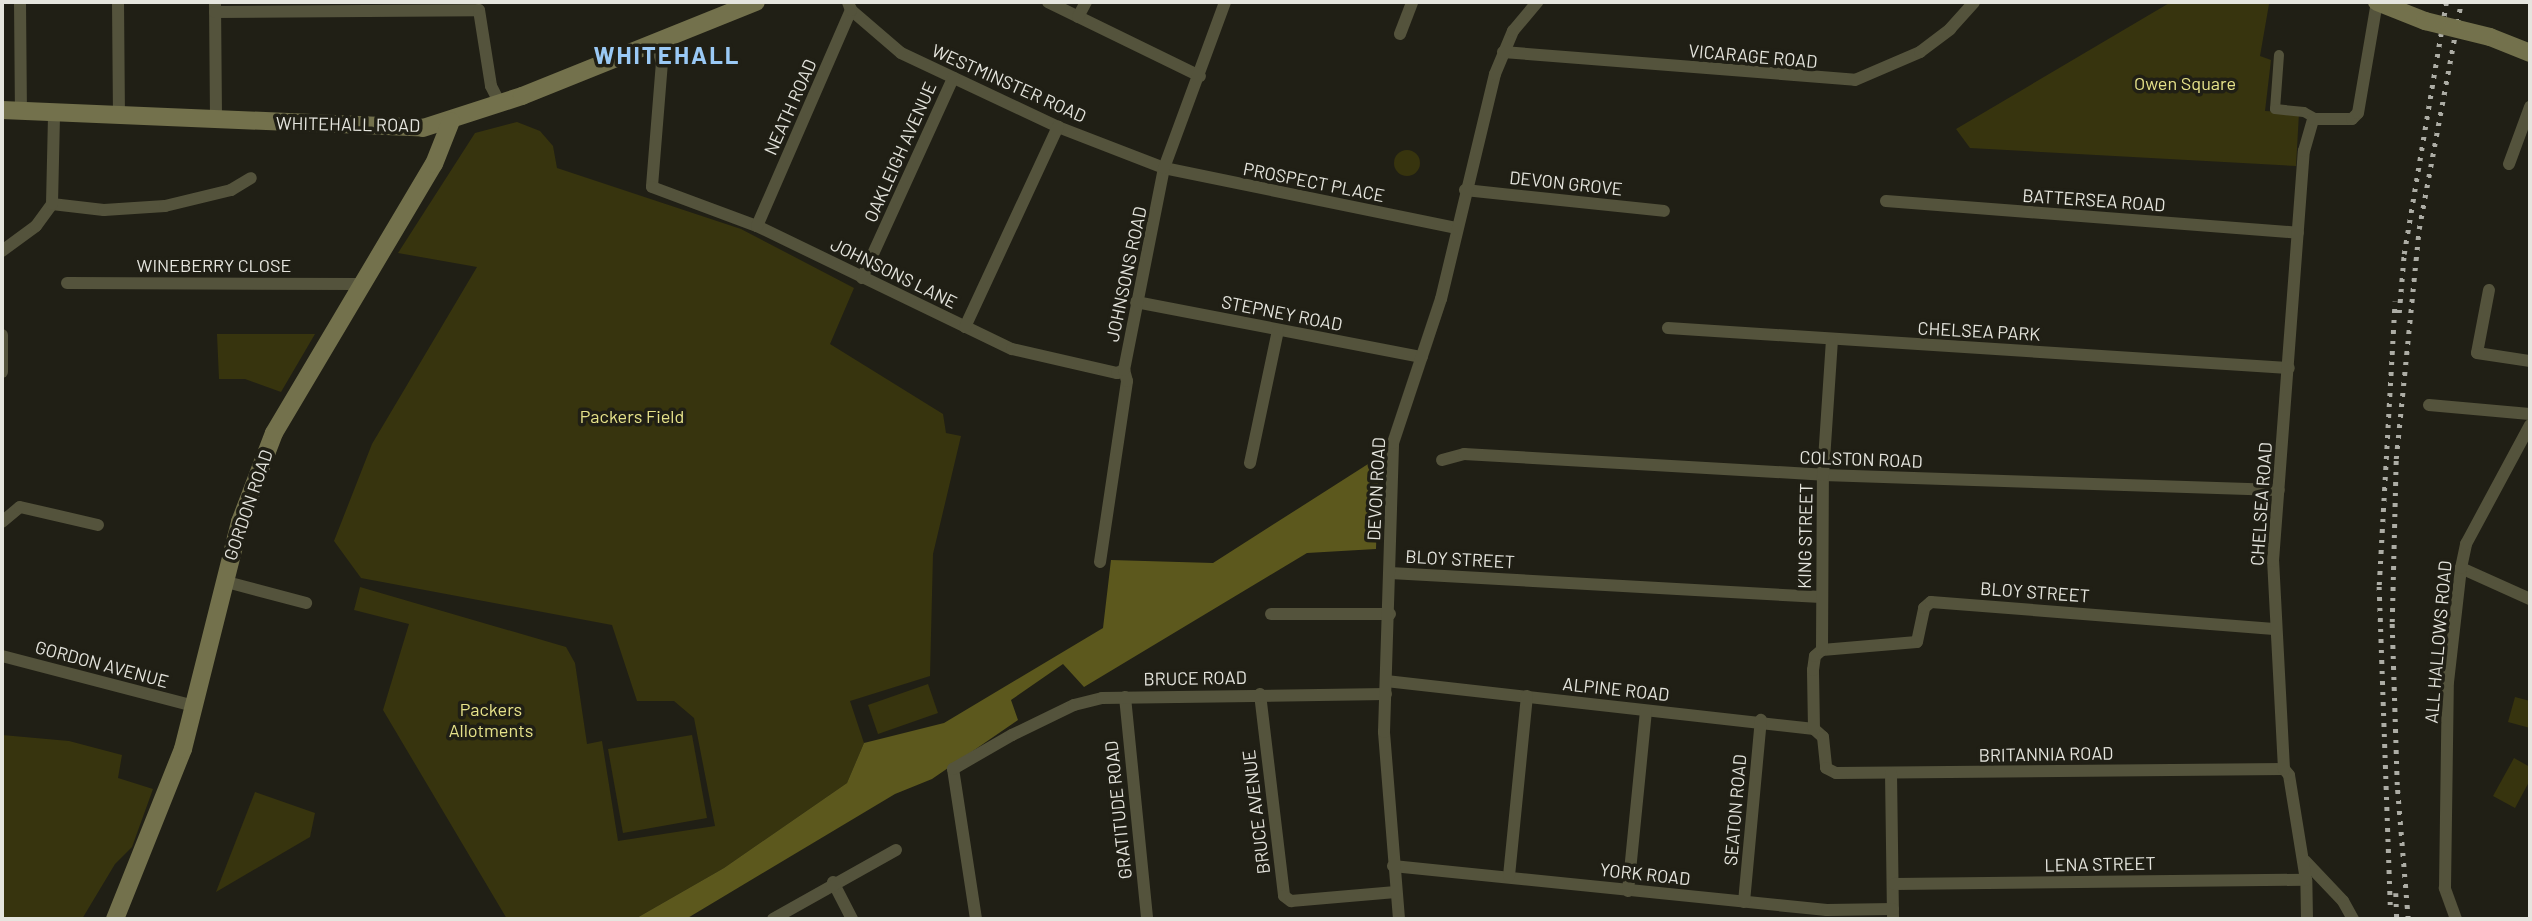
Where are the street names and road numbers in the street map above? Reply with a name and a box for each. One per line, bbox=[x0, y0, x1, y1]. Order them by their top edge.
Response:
street label: WESTMINSTER ROAD bbox=[928, 39, 1090, 127]
street label: VICARAGE ROAD bbox=[1688, 40, 1818, 72]
street label: NEATH ROAD bbox=[759, 56, 821, 158]
street label: OAKLEIGH AVENUE bbox=[859, 78, 941, 226]
street label: WHITEHALL ROAD bbox=[276, 112, 420, 136]
street label: PROSPECT PLACE bbox=[1241, 158, 1387, 206]
street label: DEVON GROVE bbox=[1508, 166, 1624, 200]
street label: BATTERSEA ROAD bbox=[2022, 184, 2166, 216]
street label: JOHNSONS ROAD bbox=[1101, 205, 1151, 343]
street label: JOHNSONS LANE bbox=[827, 233, 961, 313]
street label: WINEBERRY CLOSE bbox=[137, 254, 291, 276]
street label: STEPNEY ROAD bbox=[1220, 291, 1344, 335]
street label: CHELSEA PARK bbox=[1917, 317, 2041, 345]
street label: DEVON ROAD bbox=[1363, 437, 1389, 541]
street label: CHELSEA ROAD bbox=[2246, 441, 2276, 567]
street label: COLSTON ROAD bbox=[1799, 446, 1923, 472]
street label: GORDON ROAD bbox=[219, 447, 277, 563]
street label: KING STREET bbox=[1793, 483, 1817, 589]
street label: BLOY STREET bbox=[1405, 545, 1515, 573]
street label: ALL HALLOWS ROAD bbox=[2420, 560, 2456, 724]
street label: BLOY STREET bbox=[1980, 577, 2090, 607]
street label: GORDON AVENUE bbox=[33, 636, 171, 692]
street label: BRUCE ROAD bbox=[1143, 666, 1247, 690]
street label: ALPINE ROAD bbox=[1562, 673, 1670, 705]
street label: GRATITUDE ROAD bbox=[1100, 740, 1136, 880]
street label: BRITANNIA ROAD bbox=[1979, 742, 2113, 766]
street label: BRUCE AVENUE bbox=[1238, 749, 1274, 875]
street label: SEATON ROAD bbox=[1719, 753, 1751, 867]
street label: LENA STREET bbox=[2044, 852, 2156, 876]
street label: YORK ROAD bbox=[1599, 859, 1691, 889]

